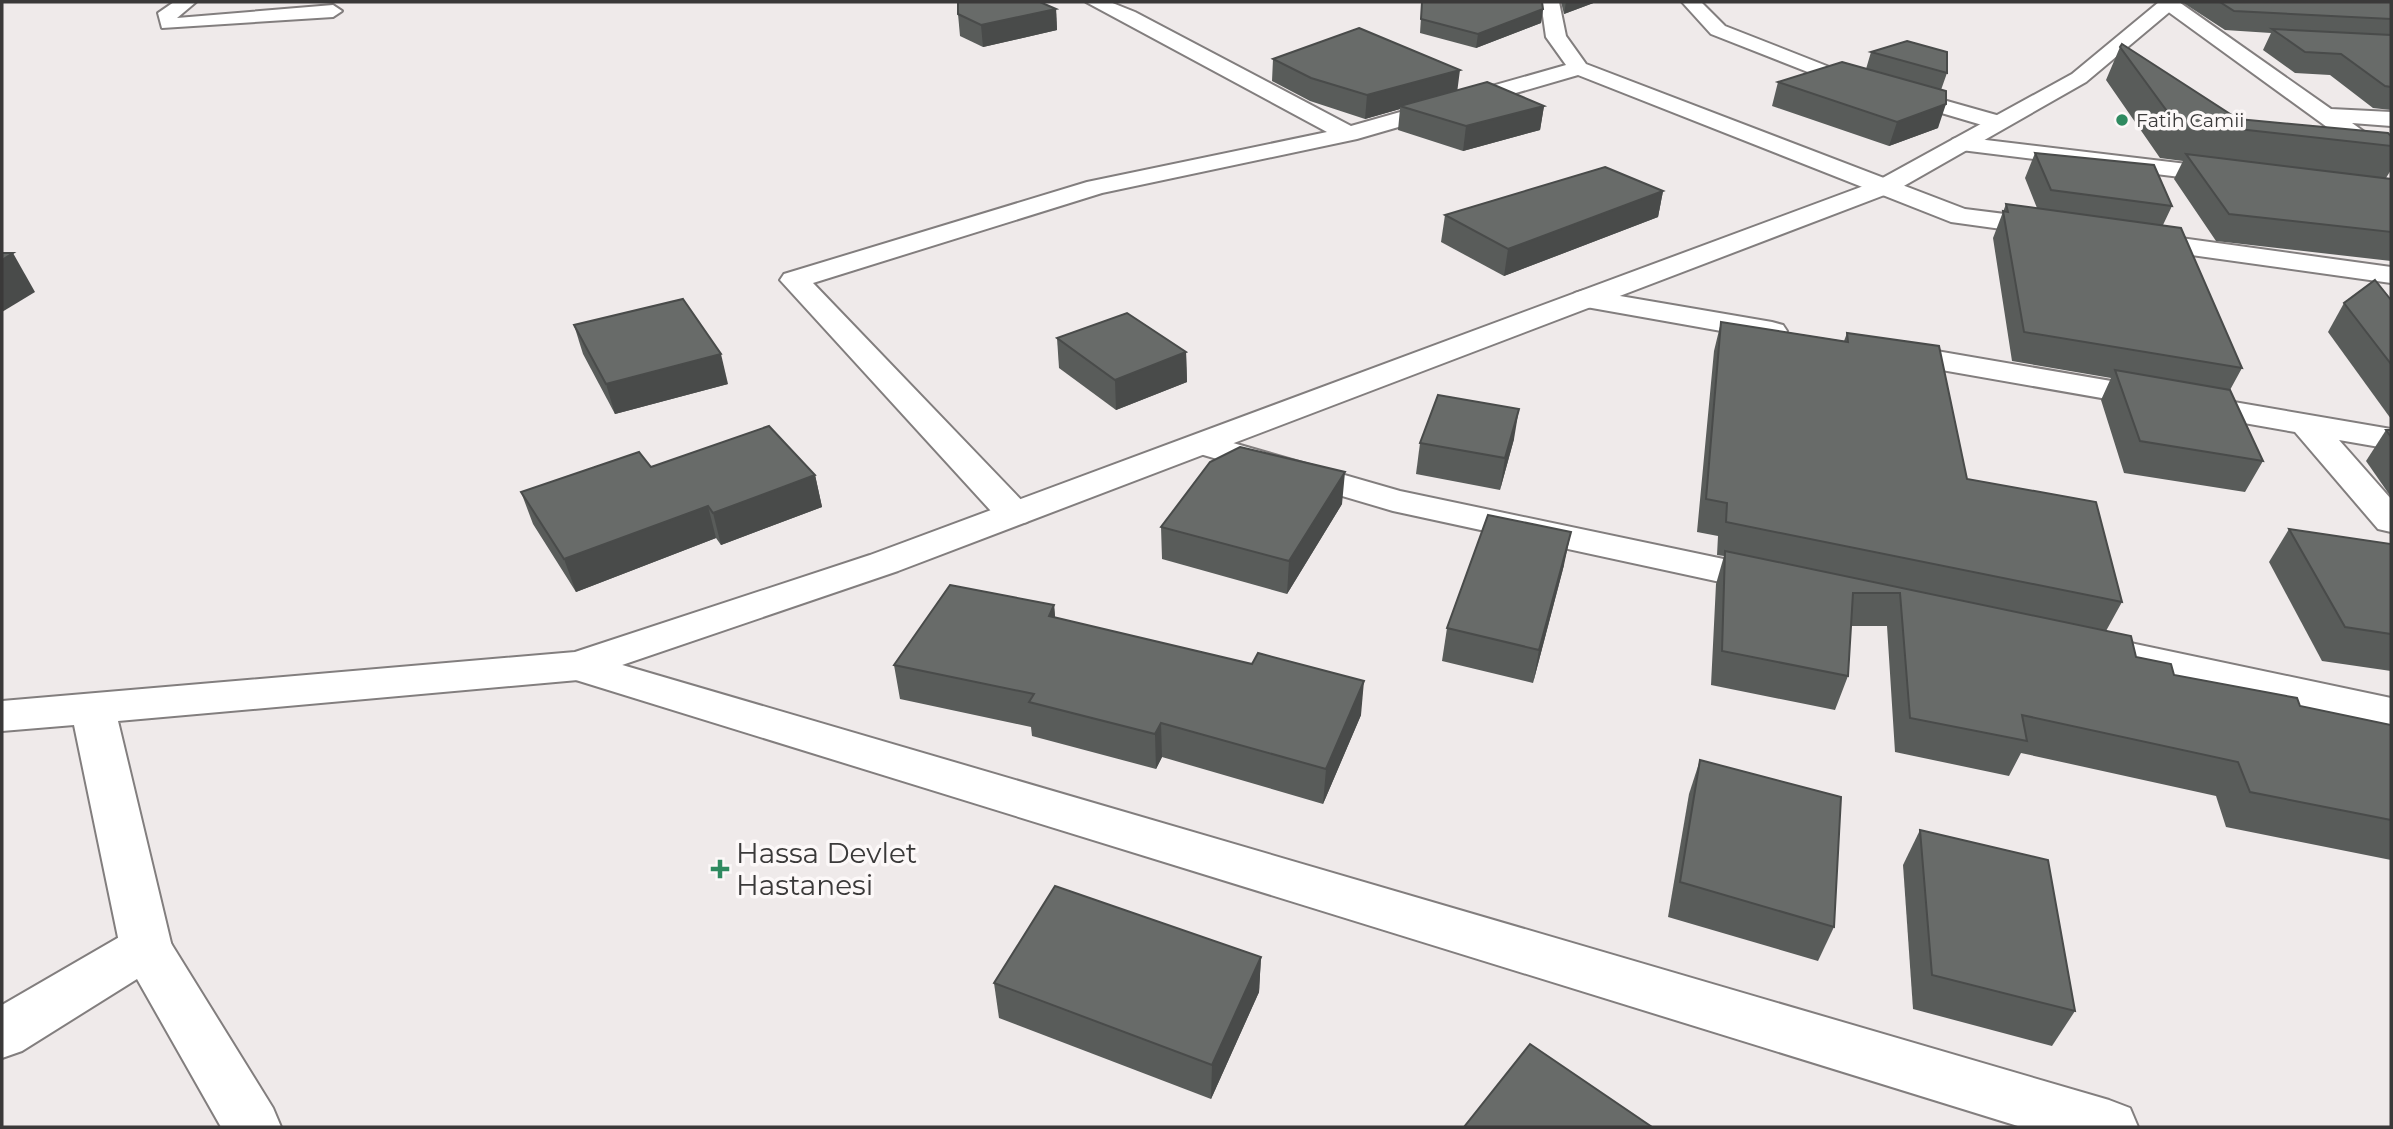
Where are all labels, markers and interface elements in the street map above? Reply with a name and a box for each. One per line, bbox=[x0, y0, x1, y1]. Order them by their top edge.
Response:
place label: Fatih Camii bbox=[2136, 109, 2244, 132]
marker: Fatih Camii bbox=[2114, 112, 2130, 128]
place label: Hassa Devlet Hastanesi bbox=[736, 836, 917, 902]
marker: Hassa Devlet Hastanesi bbox=[710, 859, 730, 879]

